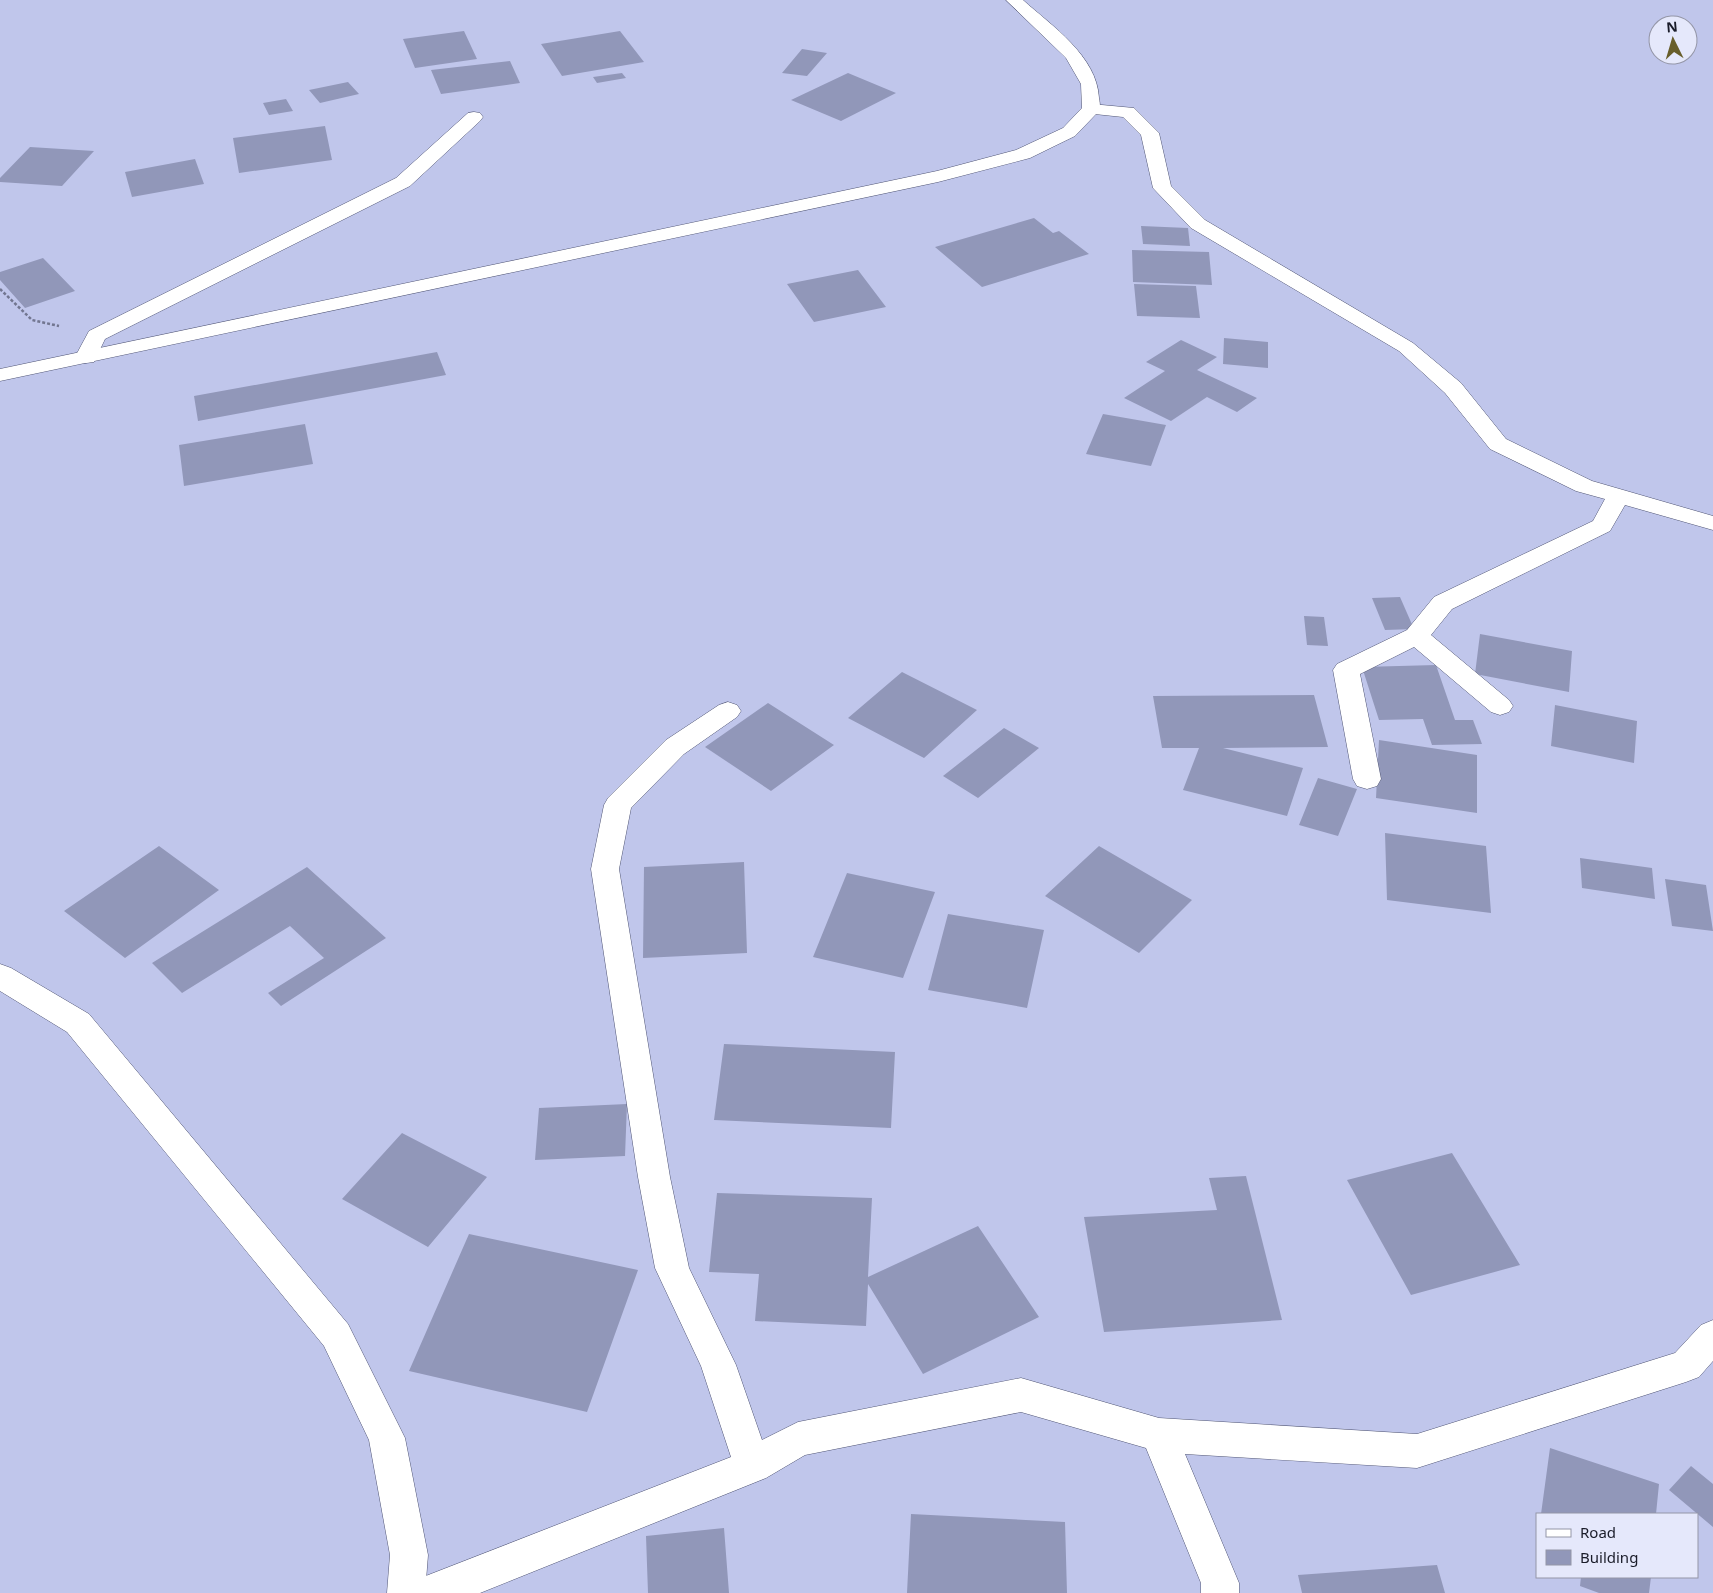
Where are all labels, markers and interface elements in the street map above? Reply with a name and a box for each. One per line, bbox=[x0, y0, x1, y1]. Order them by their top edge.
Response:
north arrow bbox=[1648, 15, 1698, 65]
text: N bbox=[1665, 17, 1678, 37]
legend bbox=[1536, 1513, 1698, 1578]
text: Road bbox=[1580, 1522, 1616, 1542]
text: Building bbox=[1580, 1547, 1638, 1567]

